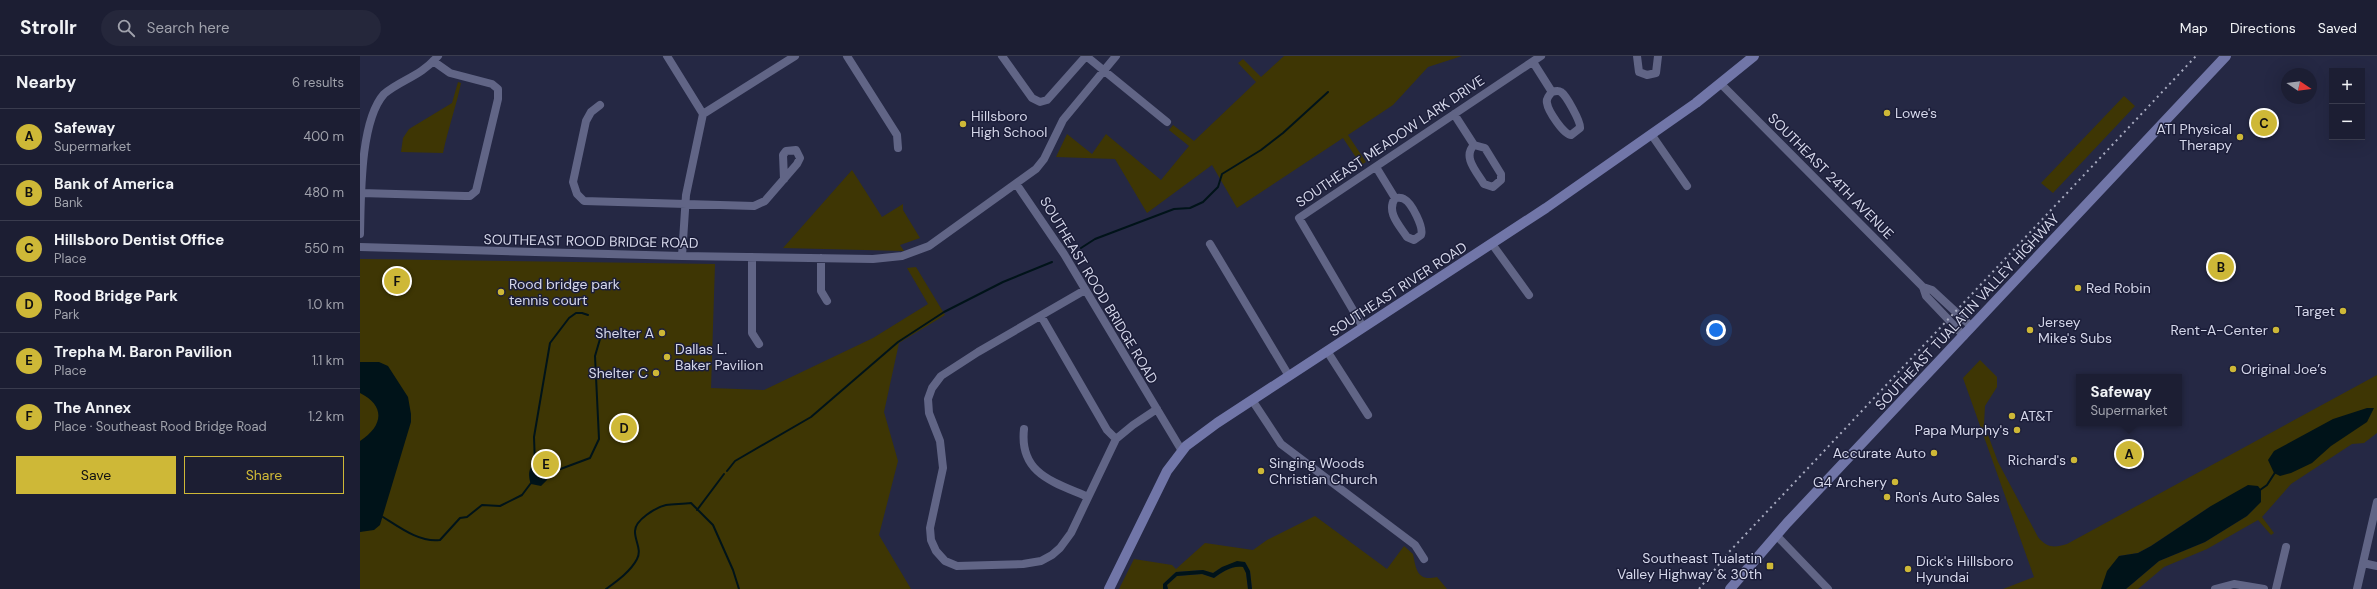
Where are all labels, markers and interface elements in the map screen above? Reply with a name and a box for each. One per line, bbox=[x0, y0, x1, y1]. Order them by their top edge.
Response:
search box bbox=[101, 10, 381, 46]
text: Strollr bbox=[20, 15, 77, 40]
icon: search bbox=[115, 17, 137, 39]
text: Search here bbox=[147, 18, 230, 38]
text: Map bbox=[2180, 19, 2208, 37]
text: Directions bbox=[2230, 19, 2296, 37]
text: Saved bbox=[2318, 19, 2357, 37]
north arrow bbox=[2281, 68, 2317, 104]
map controls bbox=[2329, 68, 2365, 140]
button: + bbox=[2329, 68, 2365, 104]
text: Nearby bbox=[16, 71, 76, 93]
street label: SOUTHEAST MEADOW LARK DRIVE bbox=[1292, 71, 1488, 211]
text: 6 results bbox=[292, 74, 344, 91]
place label: Lowe's bbox=[1895, 104, 1937, 122]
button: − bbox=[2329, 104, 2365, 140]
place label: Hillsboro High School bbox=[971, 107, 1047, 141]
marker: Lowe's bbox=[1882, 108, 1892, 118]
pin: C bbox=[2251, 108, 2277, 138]
street label: SOUTHEAST 24TH AVENUE bbox=[1764, 109, 1898, 243]
text: Safeway bbox=[54, 118, 115, 138]
marker: Hillsboro High School bbox=[958, 119, 968, 129]
place label: ATI Physical Therapy bbox=[2156, 120, 2232, 154]
text: A bbox=[24, 128, 34, 145]
text: 400 m bbox=[303, 128, 344, 145]
marker: ATI Physical Therapy bbox=[2235, 132, 2245, 142]
text: Supermarket bbox=[54, 138, 131, 155]
text: Bank of America bbox=[54, 174, 174, 194]
text: B bbox=[25, 184, 33, 201]
text: 480 m bbox=[304, 184, 344, 201]
street label: SOUTHEAST ROOD BRIDGE ROAD bbox=[1036, 193, 1162, 387]
text: Bank bbox=[54, 194, 83, 211]
street label: SOUTHEAST TUALATIN VALLEY HIGHWAY bbox=[1871, 210, 2063, 414]
text: Hillsboro Dentist Office bbox=[54, 230, 224, 250]
street label: SOUTHEAST ROOD BRIDGE ROAD bbox=[483, 230, 699, 252]
street label: SOUTHEAST RIVER ROAD bbox=[1326, 238, 1470, 340]
text: C bbox=[24, 240, 34, 257]
text: 550 m bbox=[304, 240, 344, 257]
text: Place bbox=[54, 250, 86, 267]
pin: B bbox=[2208, 252, 2234, 282]
pin: F bbox=[384, 266, 410, 296]
place label: Rood bridge park tennis court bbox=[509, 275, 620, 309]
place label: Red Robin bbox=[2086, 279, 2151, 297]
marker: Red Robin bbox=[2073, 283, 2083, 293]
text: Rood Bridge Park bbox=[54, 286, 178, 306]
marker: Rood bridge park tennis court bbox=[496, 287, 506, 297]
text: D bbox=[24, 296, 34, 313]
text: 1.0 km bbox=[307, 296, 344, 313]
place label: Target bbox=[2295, 302, 2335, 320]
text: Park bbox=[54, 306, 80, 323]
marker: Target bbox=[2338, 306, 2348, 316]
place label: Jersey Mike's Subs bbox=[2038, 313, 2112, 347]
your location bbox=[1706, 320, 1726, 340]
place label: Rent-A-Center bbox=[2171, 321, 2268, 339]
place label: Shelter A bbox=[595, 324, 654, 342]
marker: Jersey Mike's Subs bbox=[2025, 325, 2035, 335]
marker: Rent-A-Center bbox=[2271, 325, 2281, 335]
marker: Shelter A bbox=[657, 328, 667, 338]
place label: Dallas L. Baker Pavilion bbox=[675, 340, 763, 374]
text: Trepha M. Baron Pavilion bbox=[54, 342, 232, 362]
text: E bbox=[25, 352, 33, 369]
text: 1.1 km bbox=[312, 352, 344, 369]
marker: Dallas L. Baker Pavilion bbox=[662, 352, 672, 362]
place label: Original Joe’s bbox=[2241, 360, 2327, 378]
text: Place bbox=[54, 362, 86, 379]
place label: Shelter C bbox=[589, 364, 648, 382]
marker: Original Joe’s bbox=[2228, 364, 2238, 374]
marker: Shelter C bbox=[651, 368, 661, 378]
popup bbox=[2076, 374, 2182, 426]
text: Safeway bbox=[2090, 382, 2152, 402]
text: The Annex bbox=[54, 398, 131, 418]
text: Supermarket bbox=[2090, 402, 2168, 419]
place label: AT&T bbox=[2020, 407, 2053, 425]
text: F bbox=[25, 408, 33, 425]
text: 1.2 km bbox=[308, 408, 344, 425]
marker: AT&T bbox=[2007, 411, 2017, 421]
pin: D bbox=[611, 413, 637, 443]
text: Place · Southeast Rood Bridge Road bbox=[54, 418, 267, 435]
place label: Papa Murphy's bbox=[1915, 421, 2009, 439]
marker: Papa Murphy's bbox=[2012, 425, 2022, 435]
pin: A bbox=[2116, 439, 2142, 469]
place label: Accurate Auto bbox=[1833, 444, 1926, 462]
marker: Accurate Auto bbox=[1929, 448, 1939, 458]
pin: E bbox=[533, 449, 559, 479]
place label: Richard's bbox=[2008, 451, 2066, 469]
place label: Singing Woods Christian Church bbox=[1269, 454, 1378, 488]
marker: Richard's bbox=[2069, 455, 2079, 465]
button: Save bbox=[16, 456, 176, 494]
button: Share bbox=[184, 456, 344, 494]
marker: Singing Woods Christian Church bbox=[1256, 466, 1266, 476]
place label: G4 Archery bbox=[1813, 473, 1887, 491]
marker: G4 Archery bbox=[1890, 477, 1900, 487]
place label: Ron's Auto Sales bbox=[1895, 488, 2000, 506]
marker: Ron's Auto Sales bbox=[1882, 492, 1892, 502]
place label: Southeast Tualatin Valley Highway & 30th bbox=[1617, 549, 1762, 583]
place label: Dick's Hillsboro Hyundai bbox=[1916, 552, 2013, 586]
marker: Southeast Tualatin Valley Highway & 30th bbox=[1765, 561, 1775, 571]
marker: Dick's Hillsboro Hyundai bbox=[1903, 564, 1913, 574]

